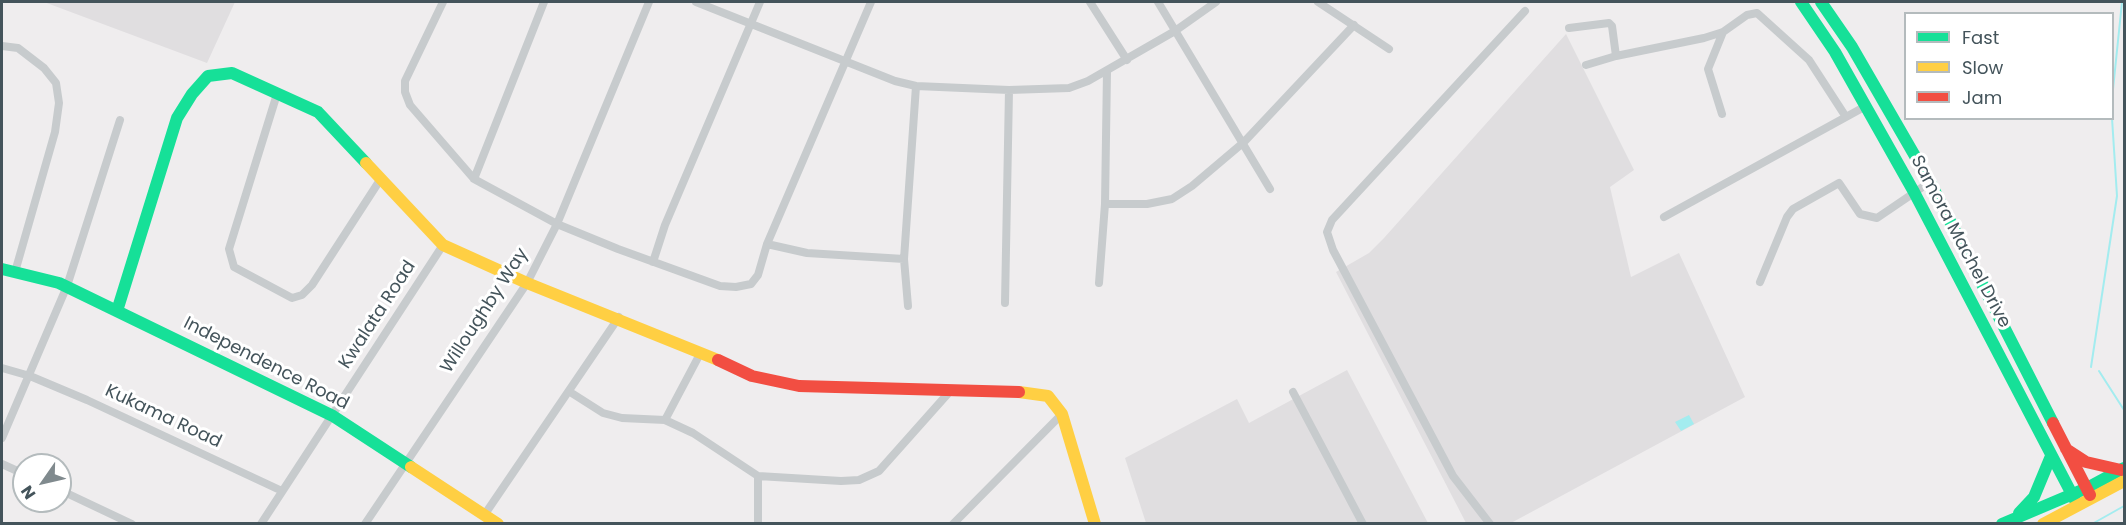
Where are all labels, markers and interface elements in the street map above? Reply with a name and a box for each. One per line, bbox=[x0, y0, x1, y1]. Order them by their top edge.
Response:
legend bbox=[1904, 12, 2114, 120]
text: Fast bbox=[1962, 25, 1999, 50]
text: Slow bbox=[1962, 55, 2003, 80]
text: Jam bbox=[1962, 85, 2002, 110]
street label: Samora Machel Drive bbox=[1905, 152, 2015, 332]
street label: Willoughby Way bbox=[437, 244, 533, 378]
street label: Kwalata Road bbox=[335, 257, 421, 373]
street label: Independence Road bbox=[180, 313, 352, 415]
street label: Kukama Road bbox=[101, 381, 225, 453]
north arrow bbox=[12, 453, 72, 513]
text: N bbox=[15, 481, 41, 504]

